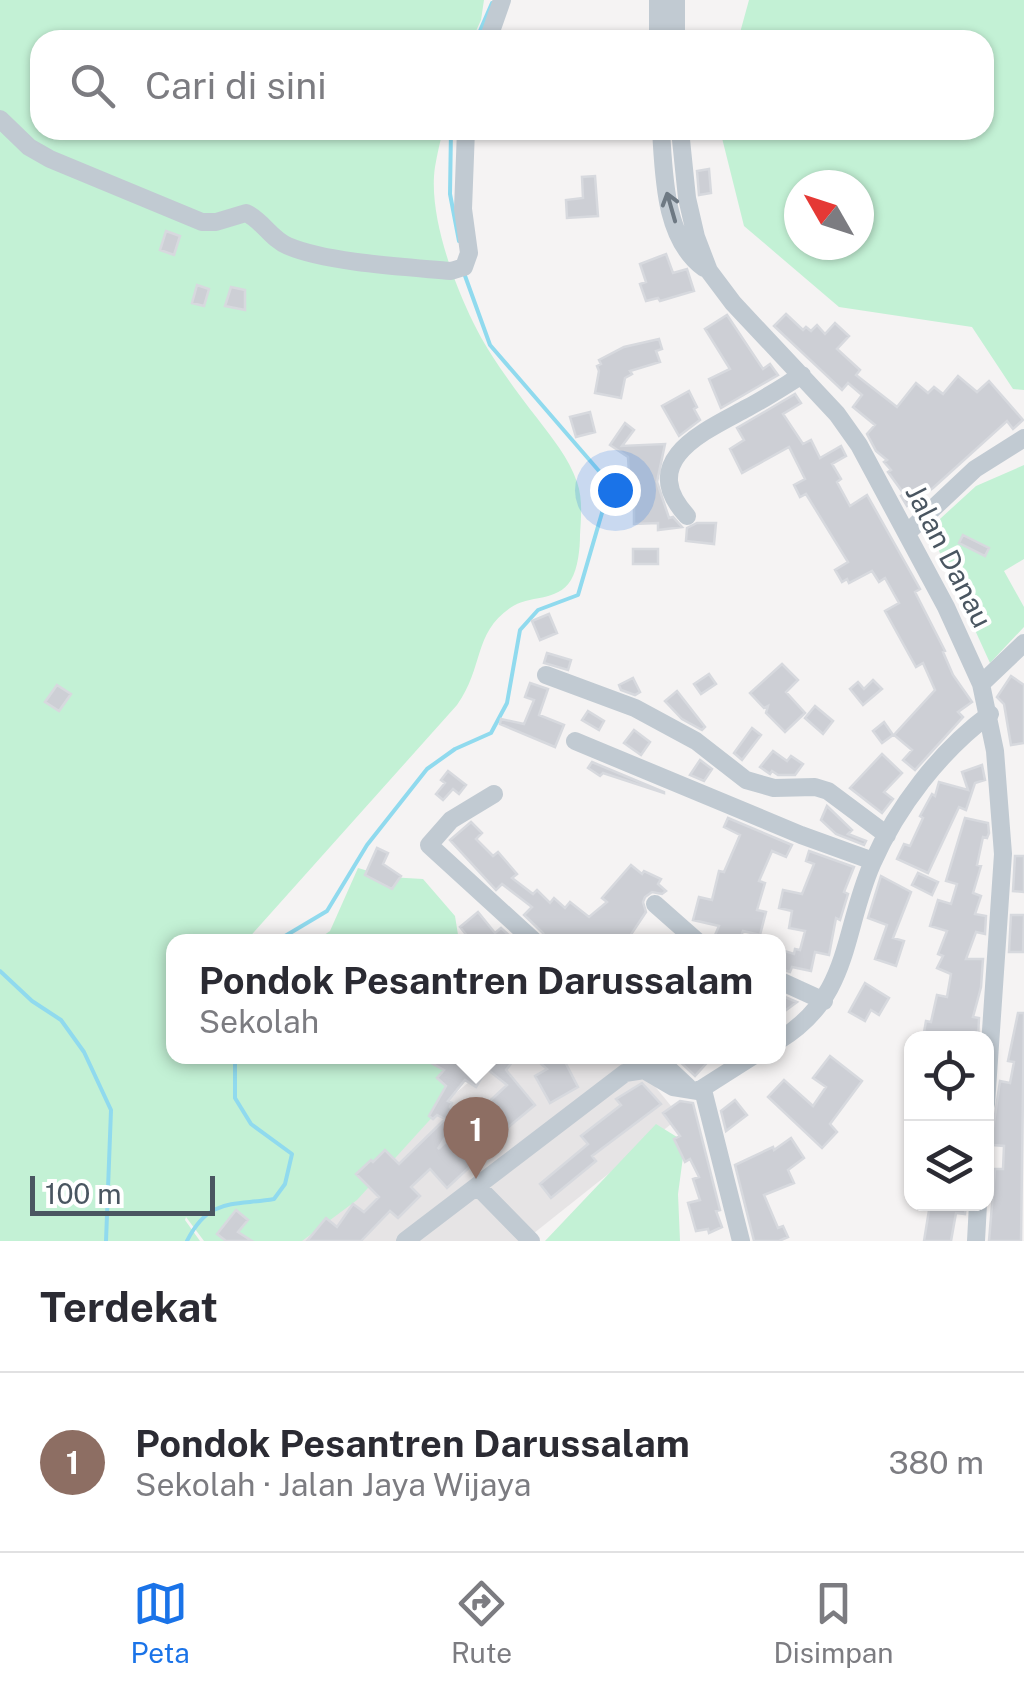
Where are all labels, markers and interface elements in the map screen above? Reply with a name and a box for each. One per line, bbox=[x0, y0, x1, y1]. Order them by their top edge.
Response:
search box bbox=[30, 30, 994, 140]
icon: search bbox=[65, 58, 120, 113]
text: Cari di sini bbox=[145, 63, 327, 108]
north arrow bbox=[784, 170, 874, 260]
one-way arrow bbox=[660, 192, 679, 223]
your location bbox=[590, 465, 641, 516]
street label: Jalan Danau bbox=[899, 479, 1000, 633]
popup bbox=[166, 934, 786, 1064]
text: Pondok Pesantren Darussalam bbox=[199, 958, 753, 1003]
text: Sekolah bbox=[199, 1003, 319, 1040]
map controls bbox=[904, 1031, 994, 1211]
button: locate bbox=[904, 1031, 994, 1121]
pin: 1 bbox=[444, 1096, 508, 1179]
button: layers bbox=[904, 1121, 994, 1211]
scale bar bbox=[30, 1171, 215, 1216]
text: 100 m bbox=[45, 1177, 122, 1210]
text: Terdekat bbox=[40, 1282, 218, 1331]
text: Pondok Pesantren Darussalam bbox=[135, 1421, 690, 1466]
text: 1 bbox=[66, 1444, 79, 1481]
text: 380 m bbox=[888, 1444, 984, 1481]
text: Sekolah · Jalan Jaya Wijaya bbox=[135, 1466, 531, 1503]
tab: Peta bbox=[131, 1576, 190, 1669]
tab: Rute bbox=[451, 1576, 512, 1669]
tab: Disimpan bbox=[773, 1576, 893, 1669]

